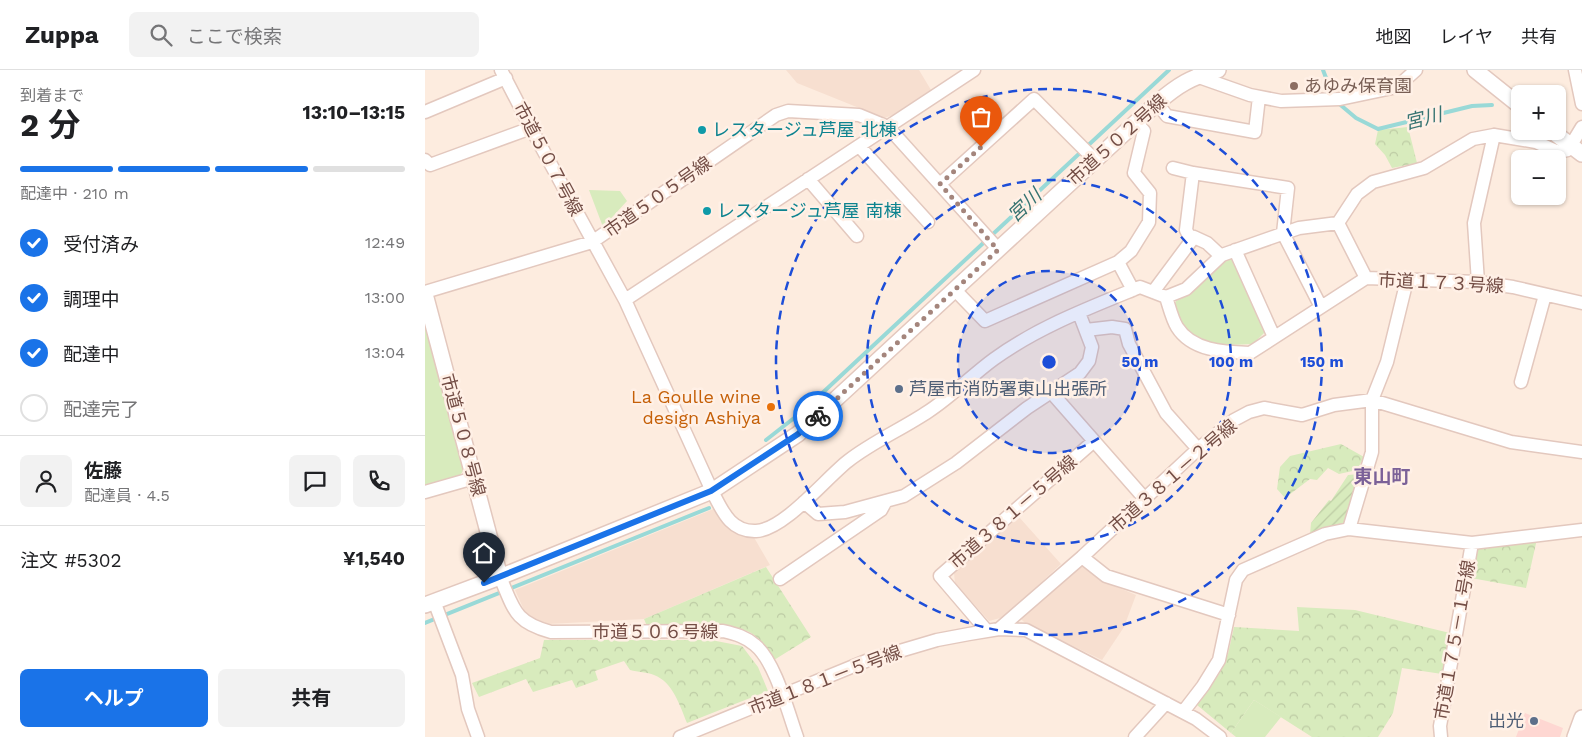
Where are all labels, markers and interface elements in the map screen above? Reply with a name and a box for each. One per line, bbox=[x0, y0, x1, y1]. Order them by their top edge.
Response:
search box bbox=[129, 12, 479, 57]
text: Zuppa bbox=[25, 21, 99, 49]
icon: search bbox=[147, 21, 175, 49]
text: ここで検索 bbox=[187, 25, 282, 48]
text: 地図 bbox=[1376, 26, 1412, 47]
text: レイヤ bbox=[1440, 26, 1493, 47]
text: 共有 bbox=[1521, 26, 1557, 47]
place label: あゆみ保育園 bbox=[1304, 75, 1412, 96]
marker: あゆみ保育園 bbox=[1288, 80, 1300, 92]
map controls bbox=[1511, 85, 1566, 205]
button: + bbox=[1511, 85, 1566, 140]
text: 到着まで bbox=[20, 86, 84, 105]
street label: 市道５０２号線 bbox=[1063, 90, 1171, 190]
pin bbox=[960, 96, 1002, 147]
street label: 市道５０７号線 bbox=[510, 98, 587, 219]
text: 13:10–13:15 bbox=[303, 101, 405, 124]
water label: 宮川 bbox=[1402, 102, 1446, 134]
icon: bag bbox=[967, 103, 995, 131]
text: 2 分 bbox=[20, 106, 80, 144]
place label: レスタージュ芦屋 北棟 bbox=[712, 119, 897, 140]
marker: レスタージュ芦屋 北棟 bbox=[696, 124, 708, 136]
button: − bbox=[1511, 150, 1566, 205]
street label: 市道５０５号線 bbox=[600, 152, 715, 241]
water label: 宮川 bbox=[1003, 183, 1048, 227]
text: 配達中 · 210 m bbox=[20, 184, 129, 203]
place label: レスタージュ芦屋 南棟 bbox=[717, 200, 902, 221]
marker: レスタージュ芦屋 南棟 bbox=[701, 205, 713, 217]
icon: check bbox=[20, 229, 48, 257]
text: 受付済み bbox=[63, 233, 139, 256]
text: 12:49 bbox=[365, 233, 405, 252]
street label: 市道１７３号線 bbox=[1378, 269, 1504, 296]
icon: check bbox=[20, 284, 48, 312]
text: 調理中 bbox=[63, 288, 120, 311]
text: 13:00 bbox=[365, 288, 405, 307]
icon: check bbox=[20, 339, 48, 367]
text: 配達中 bbox=[63, 343, 120, 366]
text: 13:04 bbox=[365, 343, 405, 362]
centre of rings bbox=[1040, 353, 1058, 371]
text: 50 m bbox=[1122, 353, 1158, 371]
text: 100 m bbox=[1209, 353, 1253, 371]
text: 150 m bbox=[1300, 353, 1344, 371]
street label: 市道５０８号線 bbox=[437, 371, 490, 498]
place label: 芦屋市消防署東山出張所 bbox=[909, 378, 1107, 399]
marker: 芦屋市消防署東山出張所 bbox=[893, 383, 905, 395]
place label: La Goulle wine design Ashiya bbox=[631, 386, 761, 428]
courier bbox=[793, 391, 843, 441]
text: 配達完了 bbox=[63, 398, 139, 421]
marker: La Goulle wine design Ashiya bbox=[765, 401, 777, 413]
icon: bike bbox=[804, 402, 832, 430]
street label: 市道３８１－２号線 bbox=[1105, 415, 1241, 537]
street label: 市道３８１－５号線 bbox=[945, 451, 1081, 573]
button: person bbox=[20, 455, 72, 507]
button: chat bbox=[289, 455, 341, 507]
button: phone bbox=[353, 455, 405, 507]
text: 佐藤 bbox=[84, 459, 122, 482]
district label: 東山町 bbox=[1353, 465, 1411, 488]
text: 配達員 · 4.5 bbox=[84, 486, 170, 505]
pin bbox=[463, 532, 505, 583]
icon: home bbox=[470, 539, 498, 567]
text: ¥1,540 bbox=[343, 547, 405, 570]
text: 注文 #5302 bbox=[20, 549, 122, 572]
street label: 市道１７５－１号線 bbox=[1430, 558, 1479, 722]
street label: 市道５０６号線 bbox=[592, 621, 718, 642]
street label: 市道１８１－５号線 bbox=[745, 641, 904, 718]
button: ヘルプ bbox=[20, 669, 208, 727]
button: 共有 bbox=[218, 669, 405, 727]
place label: 出光 bbox=[1488, 710, 1524, 731]
marker: 出光 bbox=[1528, 715, 1540, 727]

